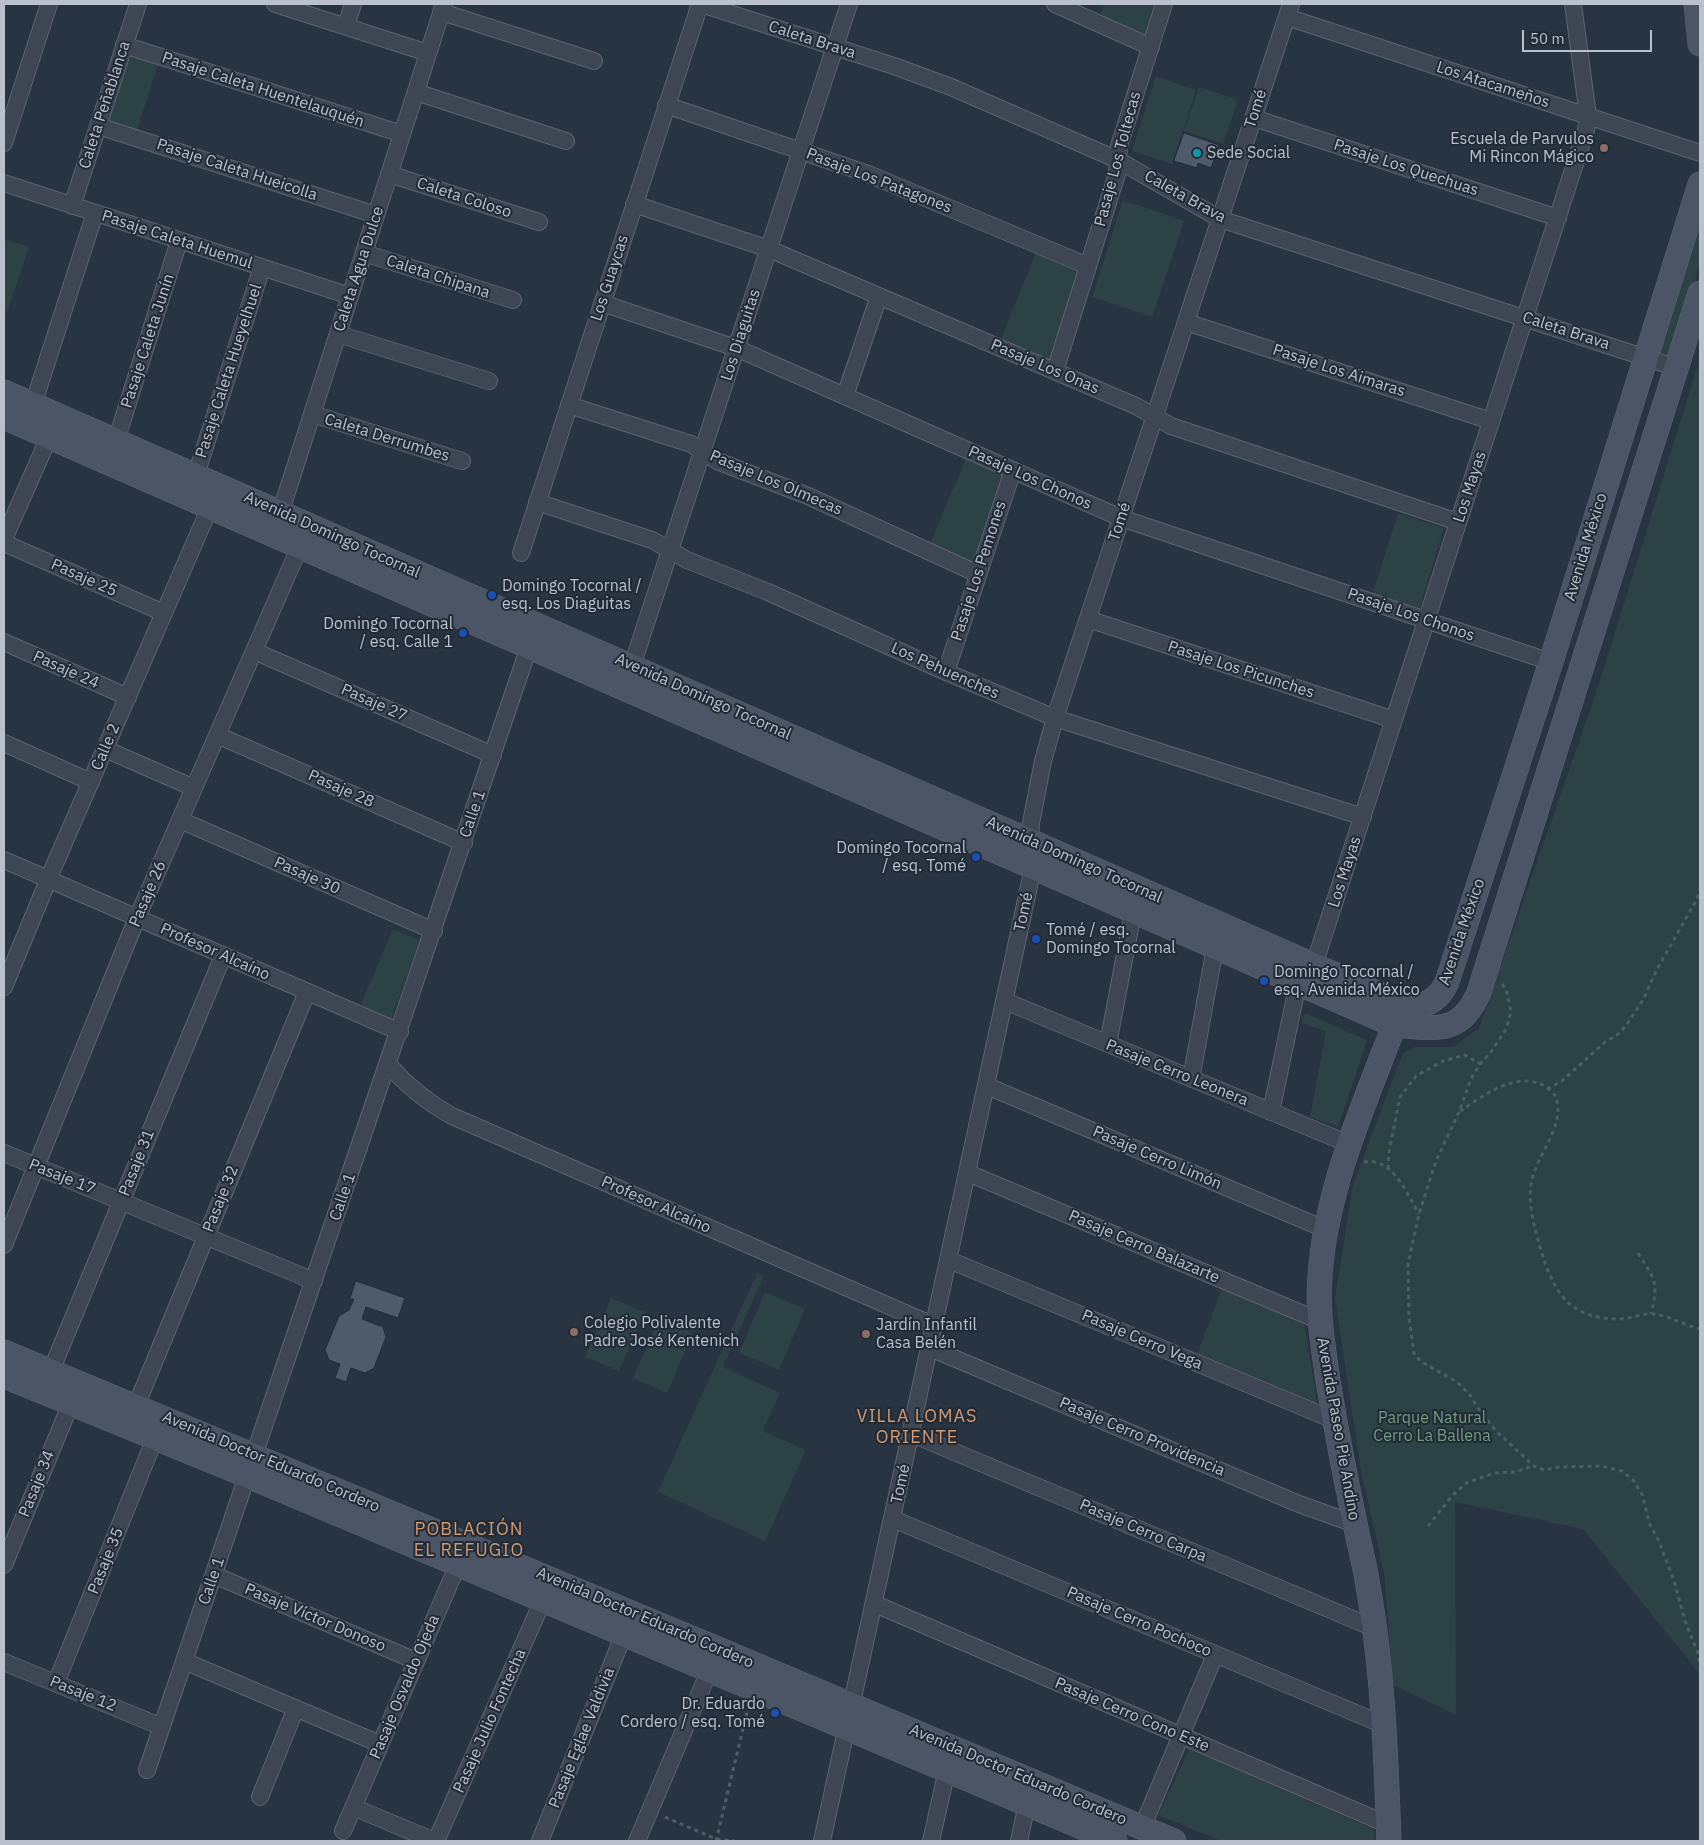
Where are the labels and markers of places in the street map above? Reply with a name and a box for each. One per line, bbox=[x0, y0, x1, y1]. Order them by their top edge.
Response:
place label: Escuela de Parvulos Mi Rincon Mágico bbox=[1450, 129, 1594, 167]
marker: Escuela de Parvulos Mi Rincon Mágico bbox=[1598, 142, 1610, 154]
place label: Sede Social bbox=[1207, 143, 1290, 163]
marker: Sede Social bbox=[1191, 147, 1203, 159]
place label: Domingo Tocornal / esq. Los Diaguitas bbox=[502, 576, 642, 614]
marker: Domingo Tocornal / esq. Los Diaguitas bbox=[486, 589, 498, 601]
place label: Domingo Tocornal / esq. Calle 1 bbox=[323, 614, 453, 652]
marker: Domingo Tocornal / esq. Calle 1 bbox=[457, 627, 469, 639]
place label: Domingo Tocornal / esq. Tomé bbox=[836, 838, 966, 876]
marker: Domingo Tocornal / esq. Tomé bbox=[970, 851, 982, 863]
place label: Tomé / esq. Domingo Tocornal bbox=[1046, 920, 1176, 958]
marker: Tomé / esq. Domingo Tocornal bbox=[1030, 933, 1042, 945]
place label: Domingo Tocornal / esq. Avenida México bbox=[1274, 962, 1420, 1000]
marker: Domingo Tocornal / esq. Avenida México bbox=[1258, 975, 1270, 987]
place label: Colegio Polivalente Padre José Kentenich bbox=[584, 1313, 739, 1351]
place label: Jardín Infantil Casa Belén bbox=[876, 1315, 977, 1353]
marker: Colegio Polivalente Padre José Kentenich bbox=[568, 1326, 580, 1338]
marker: Jardín Infantil Casa Belén bbox=[860, 1328, 872, 1340]
place label: Dr. Eduardo Cordero / esq. Tomé bbox=[620, 1694, 765, 1732]
marker: Dr. Eduardo Cordero / esq. Tomé bbox=[769, 1707, 781, 1719]

